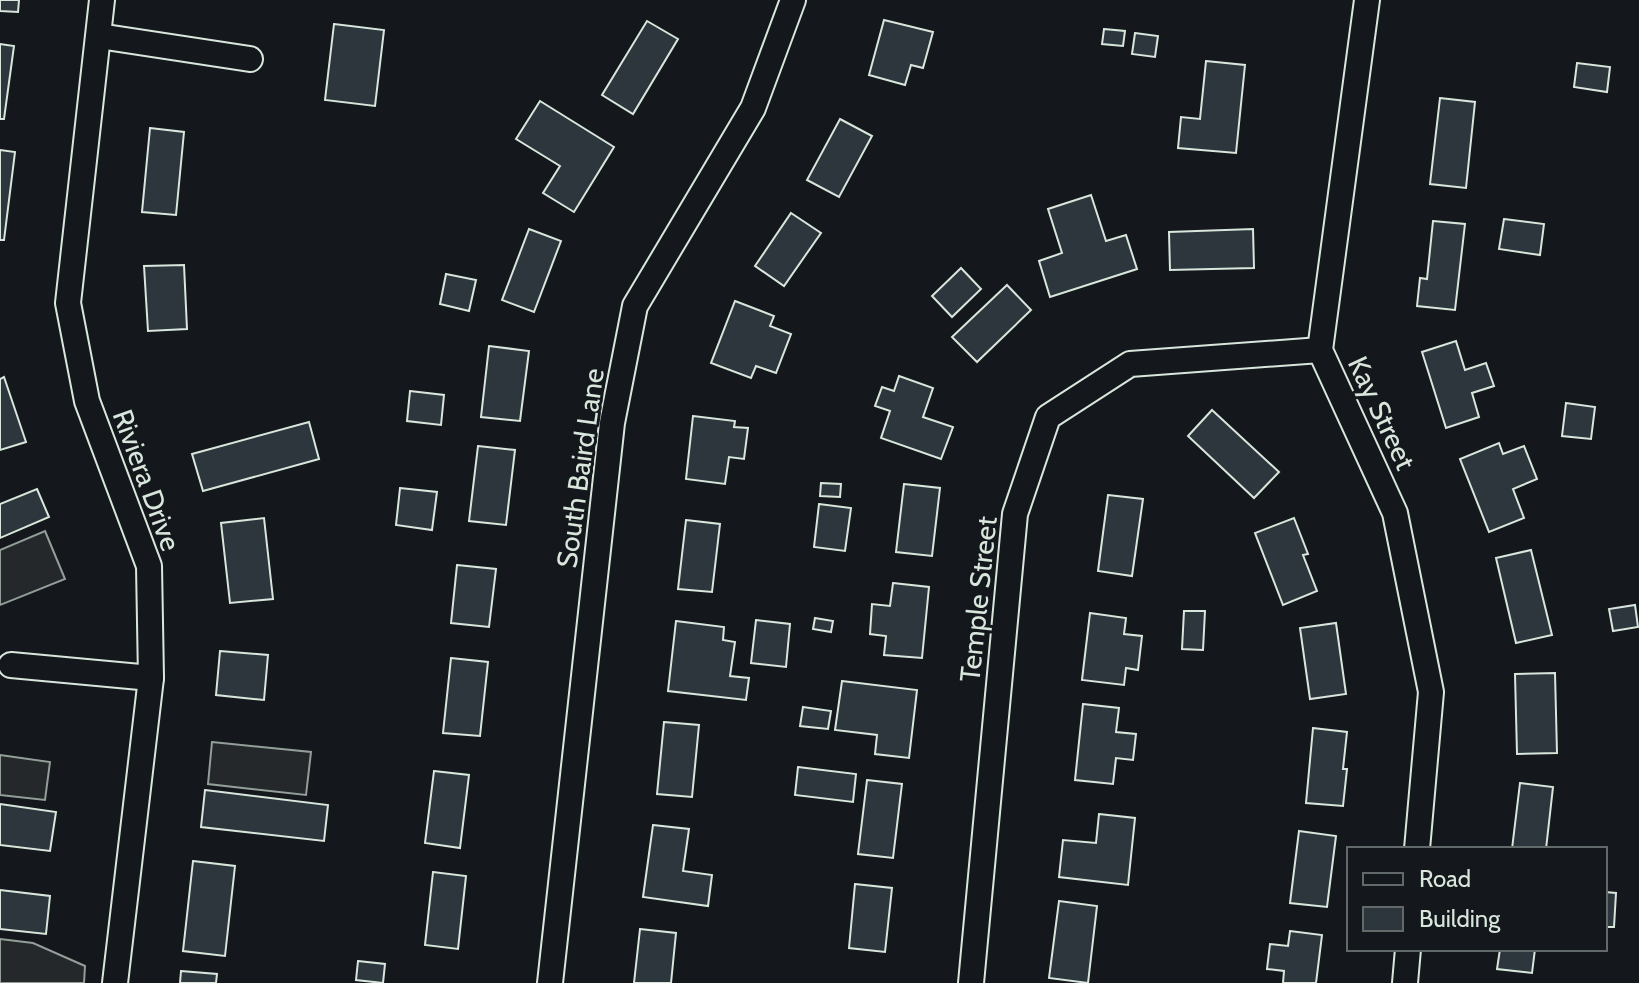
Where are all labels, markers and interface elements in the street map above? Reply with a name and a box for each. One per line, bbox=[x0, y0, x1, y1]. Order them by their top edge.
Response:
street label: Kay Street bbox=[1341, 351, 1423, 475]
street label: South Baird Lane bbox=[549, 366, 611, 570]
street label: Riviera Drive bbox=[106, 405, 188, 555]
street label: Temple Street bbox=[952, 515, 1004, 683]
legend bbox=[1347, 847, 1607, 951]
text: Road bbox=[1419, 864, 1471, 893]
text: Building bbox=[1419, 904, 1501, 933]

